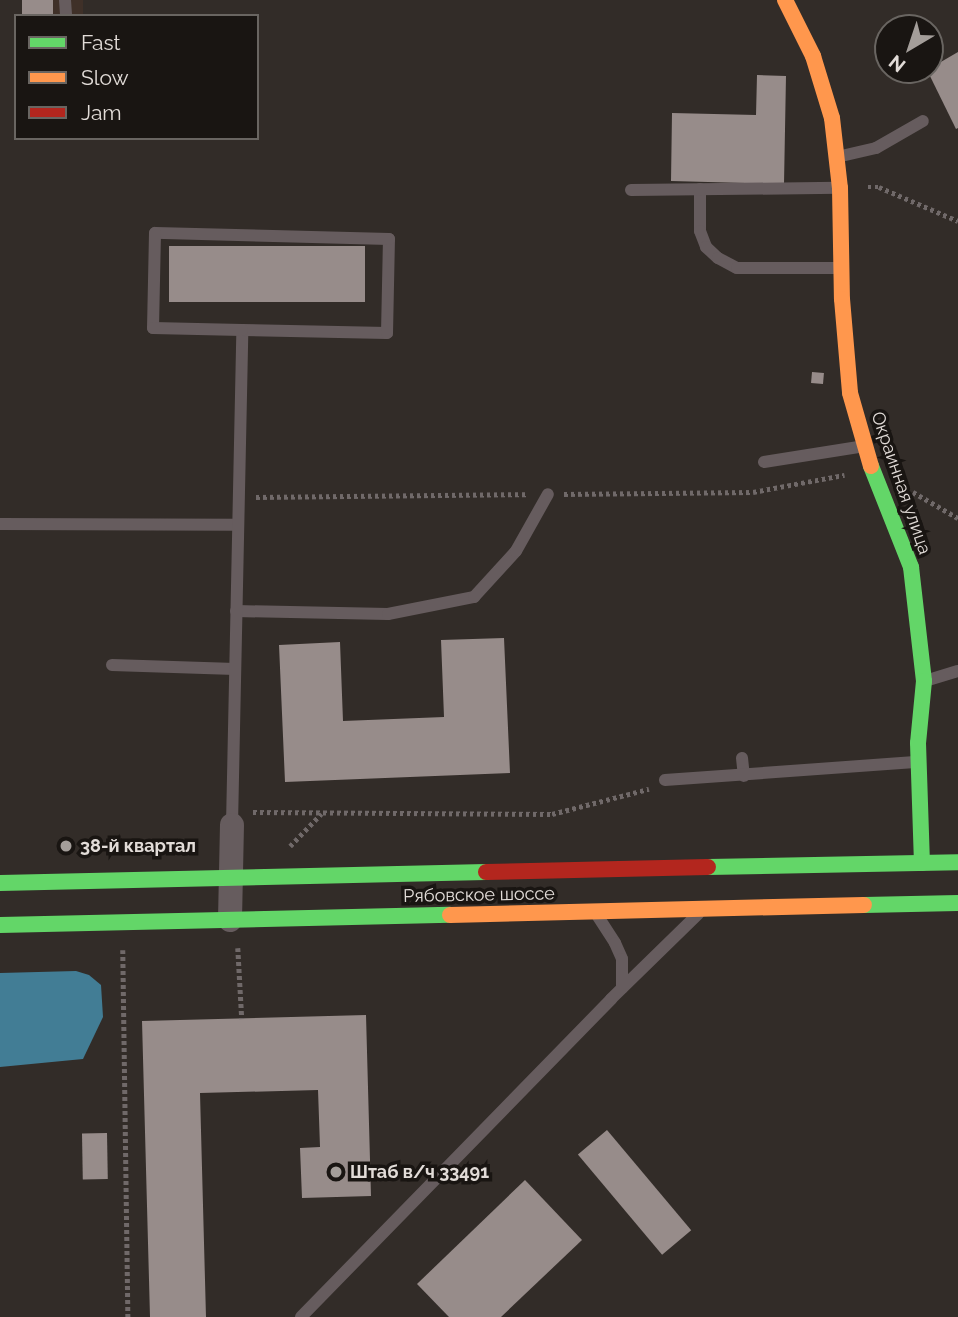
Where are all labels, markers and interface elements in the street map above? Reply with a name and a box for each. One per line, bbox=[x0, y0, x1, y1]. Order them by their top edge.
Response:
legend bbox=[14, 14, 259, 140]
north arrow bbox=[874, 14, 944, 84]
text: Fast bbox=[81, 30, 121, 55]
text: N bbox=[884, 51, 910, 77]
text: Slow bbox=[81, 65, 129, 90]
text: Jam bbox=[81, 100, 122, 125]
street label: Окраинная улица bbox=[866, 409, 936, 557]
place label: 38-й квартал bbox=[80, 835, 196, 857]
marker: 38-й квартал bbox=[58, 838, 74, 854]
street label: Рябовское шоссе bbox=[403, 883, 555, 907]
place label: Штаб в/ч 33491 bbox=[350, 1161, 489, 1183]
marker: Штаб в/ч 33491 bbox=[328, 1164, 344, 1180]

